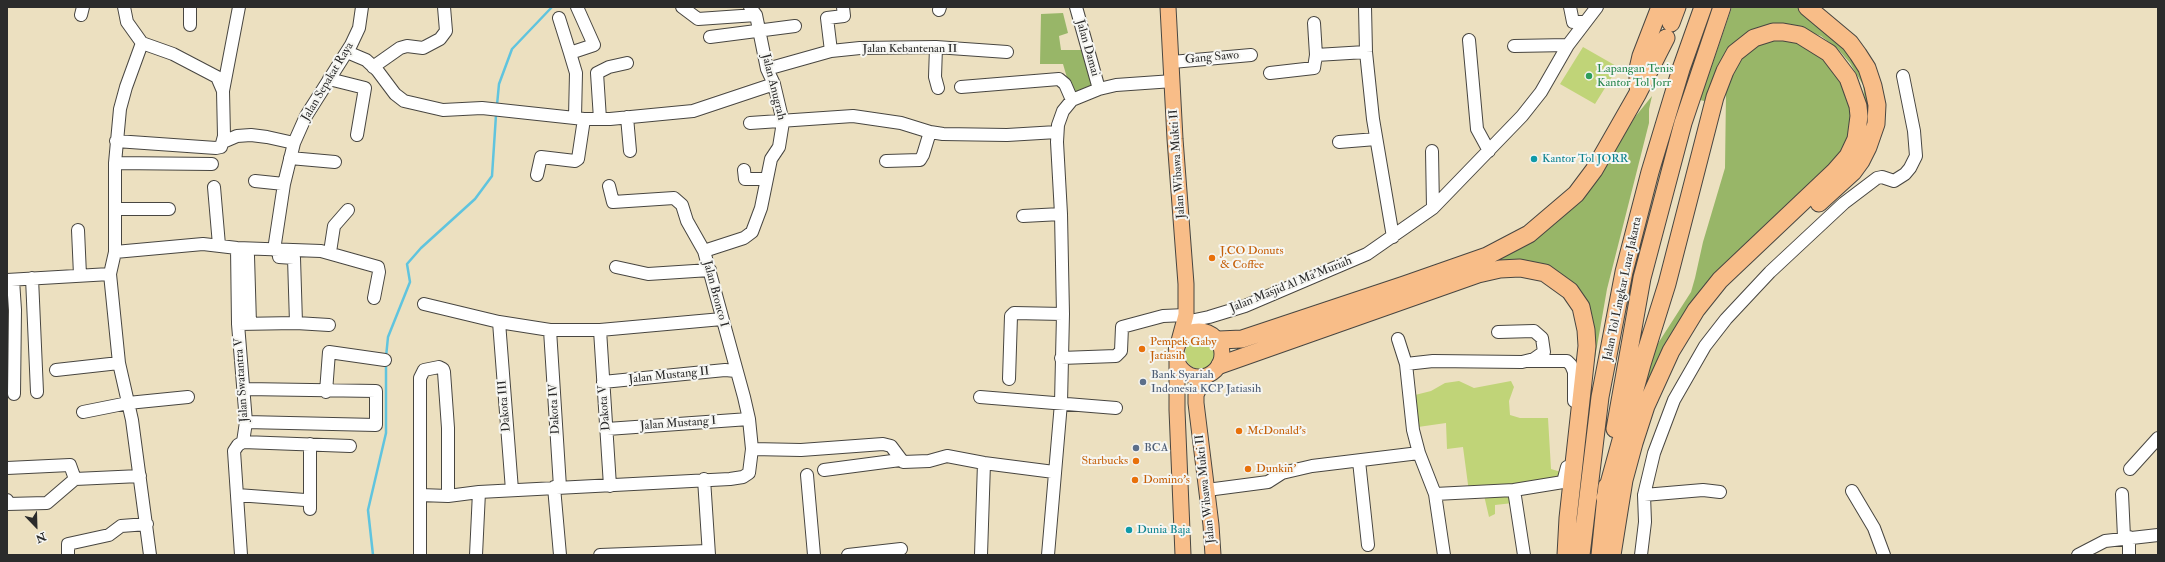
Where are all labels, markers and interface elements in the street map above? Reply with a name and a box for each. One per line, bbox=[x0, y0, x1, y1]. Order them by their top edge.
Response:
street label: Jalan Damai bbox=[1072, 18, 1102, 78]
street label: Jalan Sepakat Raya bbox=[299, 40, 357, 124]
street label: Jalan Kebantenan II bbox=[863, 42, 957, 56]
street label: Gang Sawo bbox=[1184, 48, 1240, 68]
street label: Jalan Anugrah bbox=[758, 52, 788, 122]
place label: Lapangan Tenis Kantor Tol Jorr bbox=[1597, 62, 1673, 90]
marker: Lapangan Tenis Kantor Tol Jorr bbox=[1584, 71, 1594, 81]
street label: Jalan Wibawa Mukti II bbox=[1167, 109, 1189, 219]
place label: Kantor Tol JORR bbox=[1542, 152, 1628, 166]
marker: Kantor Tol JORR bbox=[1529, 154, 1539, 164]
street label: Jalan Tol Lingkar Luar Jakarta bbox=[1601, 216, 1645, 362]
place label: J.CO Donuts & Coffee bbox=[1220, 244, 1284, 272]
marker: J.CO Donuts & Coffee bbox=[1207, 253, 1217, 263]
street label: Jalan Masjid Al Ma'Muriah bbox=[1228, 254, 1354, 316]
street label: Jalan Bronco I bbox=[699, 259, 731, 329]
place label: Pempek Gaby Jatiasih bbox=[1150, 335, 1216, 363]
street label: Jalan Swatantra V bbox=[232, 337, 252, 423]
marker: Pempek Gaby Jatiasih bbox=[1137, 344, 1147, 354]
street label: Jalan Mustang II bbox=[628, 365, 710, 387]
place label: Bank Syariah Indonesia KCP Jatiasih bbox=[1151, 368, 1261, 396]
marker: Bank Syariah Indonesia KCP Jatiasih bbox=[1138, 377, 1148, 387]
street label: Dakota III bbox=[496, 380, 514, 432]
street label: Dakota IV bbox=[546, 383, 564, 435]
street label: Dakota V bbox=[596, 385, 614, 431]
street label: Jalan Mustang I bbox=[639, 414, 717, 434]
place label: McDonald's bbox=[1247, 424, 1306, 438]
marker: McDonald's bbox=[1234, 426, 1244, 436]
street label: Jalan Wibawa Mukti II bbox=[1193, 434, 1219, 544]
place label: BCA bbox=[1144, 441, 1168, 455]
marker: BCA bbox=[1131, 443, 1141, 453]
place label: Starbucks bbox=[1081, 454, 1128, 468]
marker: Starbucks bbox=[1131, 456, 1141, 466]
place label: Dunkin' bbox=[1256, 462, 1296, 476]
marker: Dunkin' bbox=[1243, 464, 1253, 474]
place label: Domino's bbox=[1143, 473, 1190, 487]
marker: Domino's bbox=[1130, 475, 1140, 485]
north arrow bbox=[16, 506, 56, 546]
place label: Dunia Baja bbox=[1137, 523, 1190, 537]
marker: Dunia Baja bbox=[1124, 525, 1134, 535]
text: N bbox=[34, 530, 48, 545]

